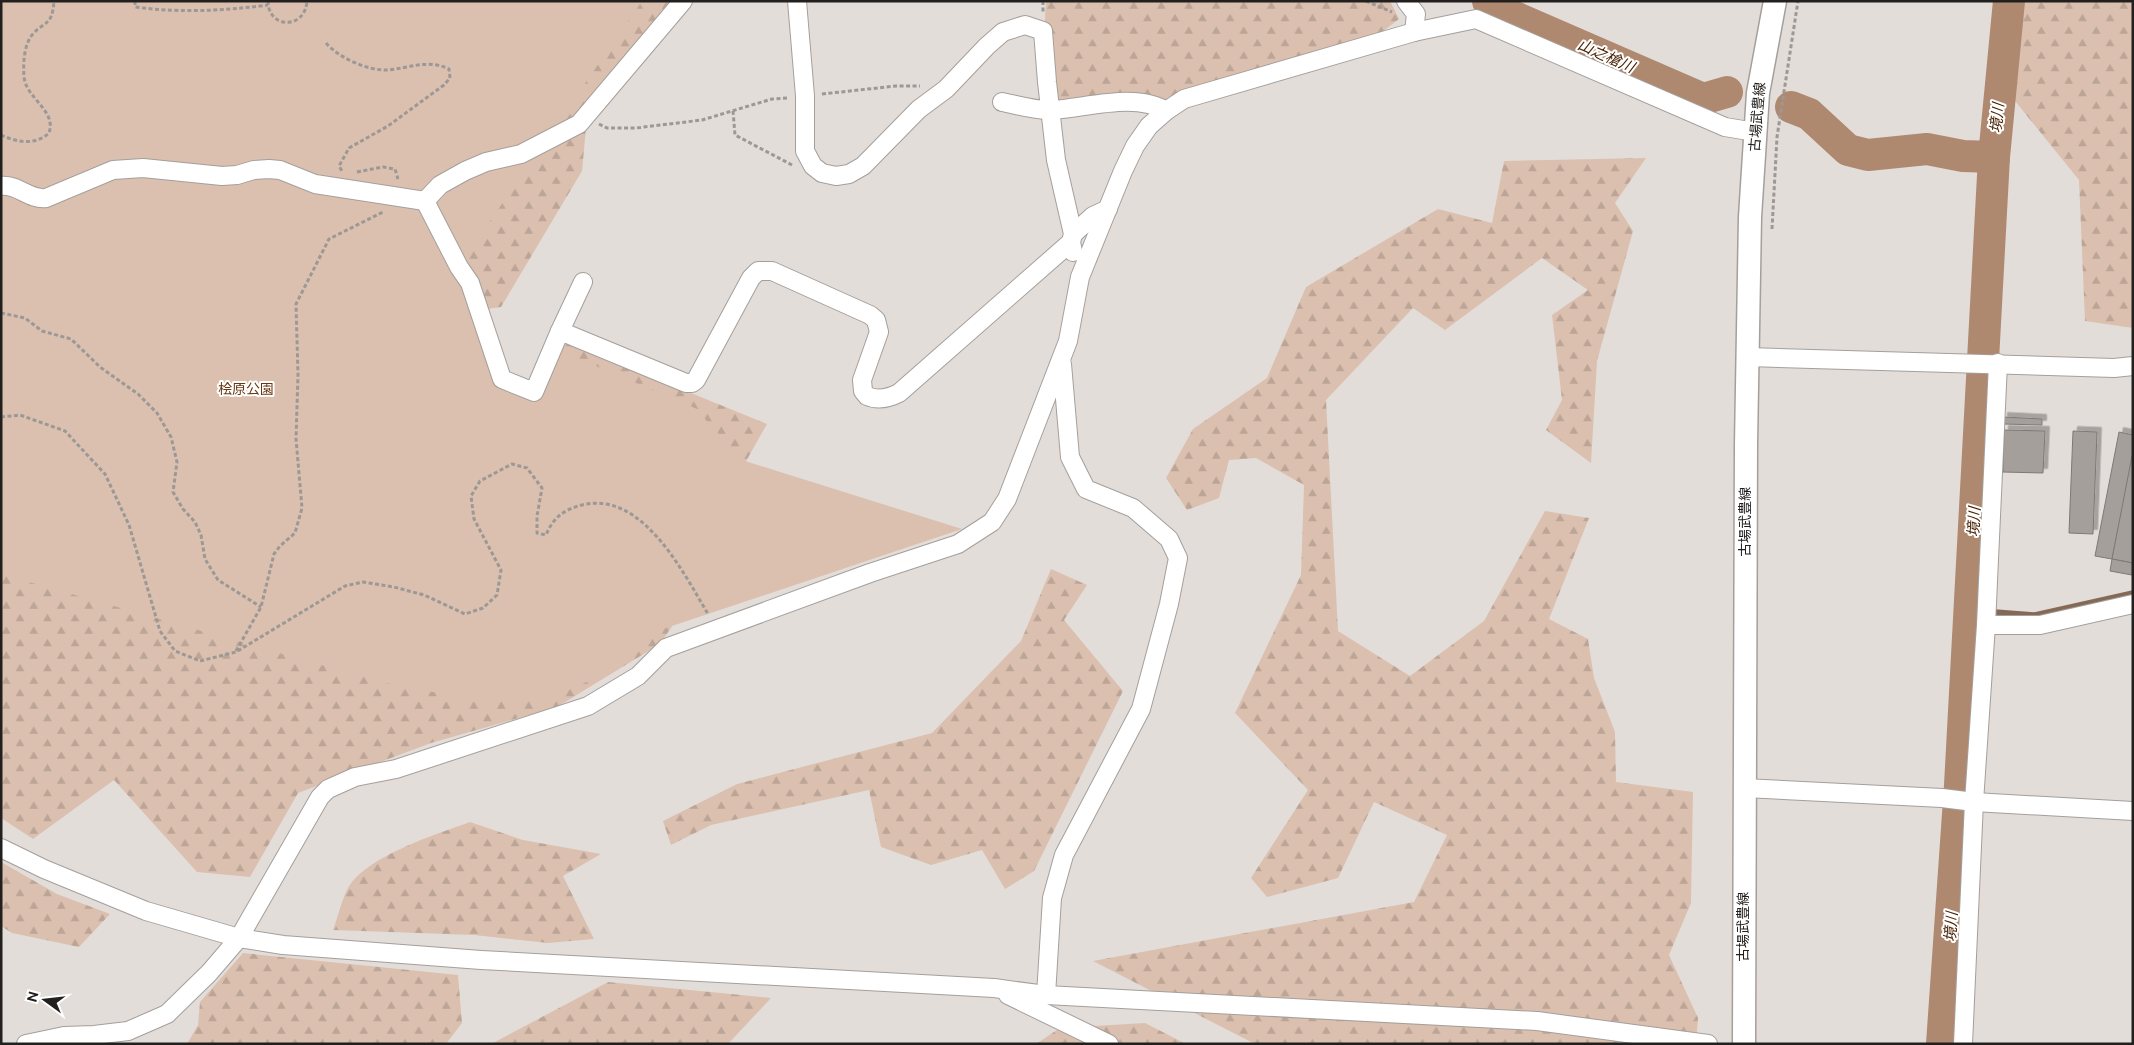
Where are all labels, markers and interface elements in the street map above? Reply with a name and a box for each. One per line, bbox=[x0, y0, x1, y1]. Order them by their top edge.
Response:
water label: 山之槍川 bbox=[1575, 36, 1639, 76]
street label: 古場武豊線 bbox=[1746, 81, 1768, 153]
water label: 境川 bbox=[1986, 100, 2007, 134]
park label: 桧原公園 bbox=[218, 381, 274, 397]
street label: 古場武豊線 bbox=[1737, 487, 1753, 557]
water label: 境川 bbox=[1964, 505, 1983, 537]
street label: 古場武豊線 bbox=[1735, 892, 1751, 962]
water label: 境川 bbox=[1941, 909, 1960, 943]
north arrow bbox=[20, 975, 70, 1025]
text: N bbox=[23, 990, 42, 1004]

